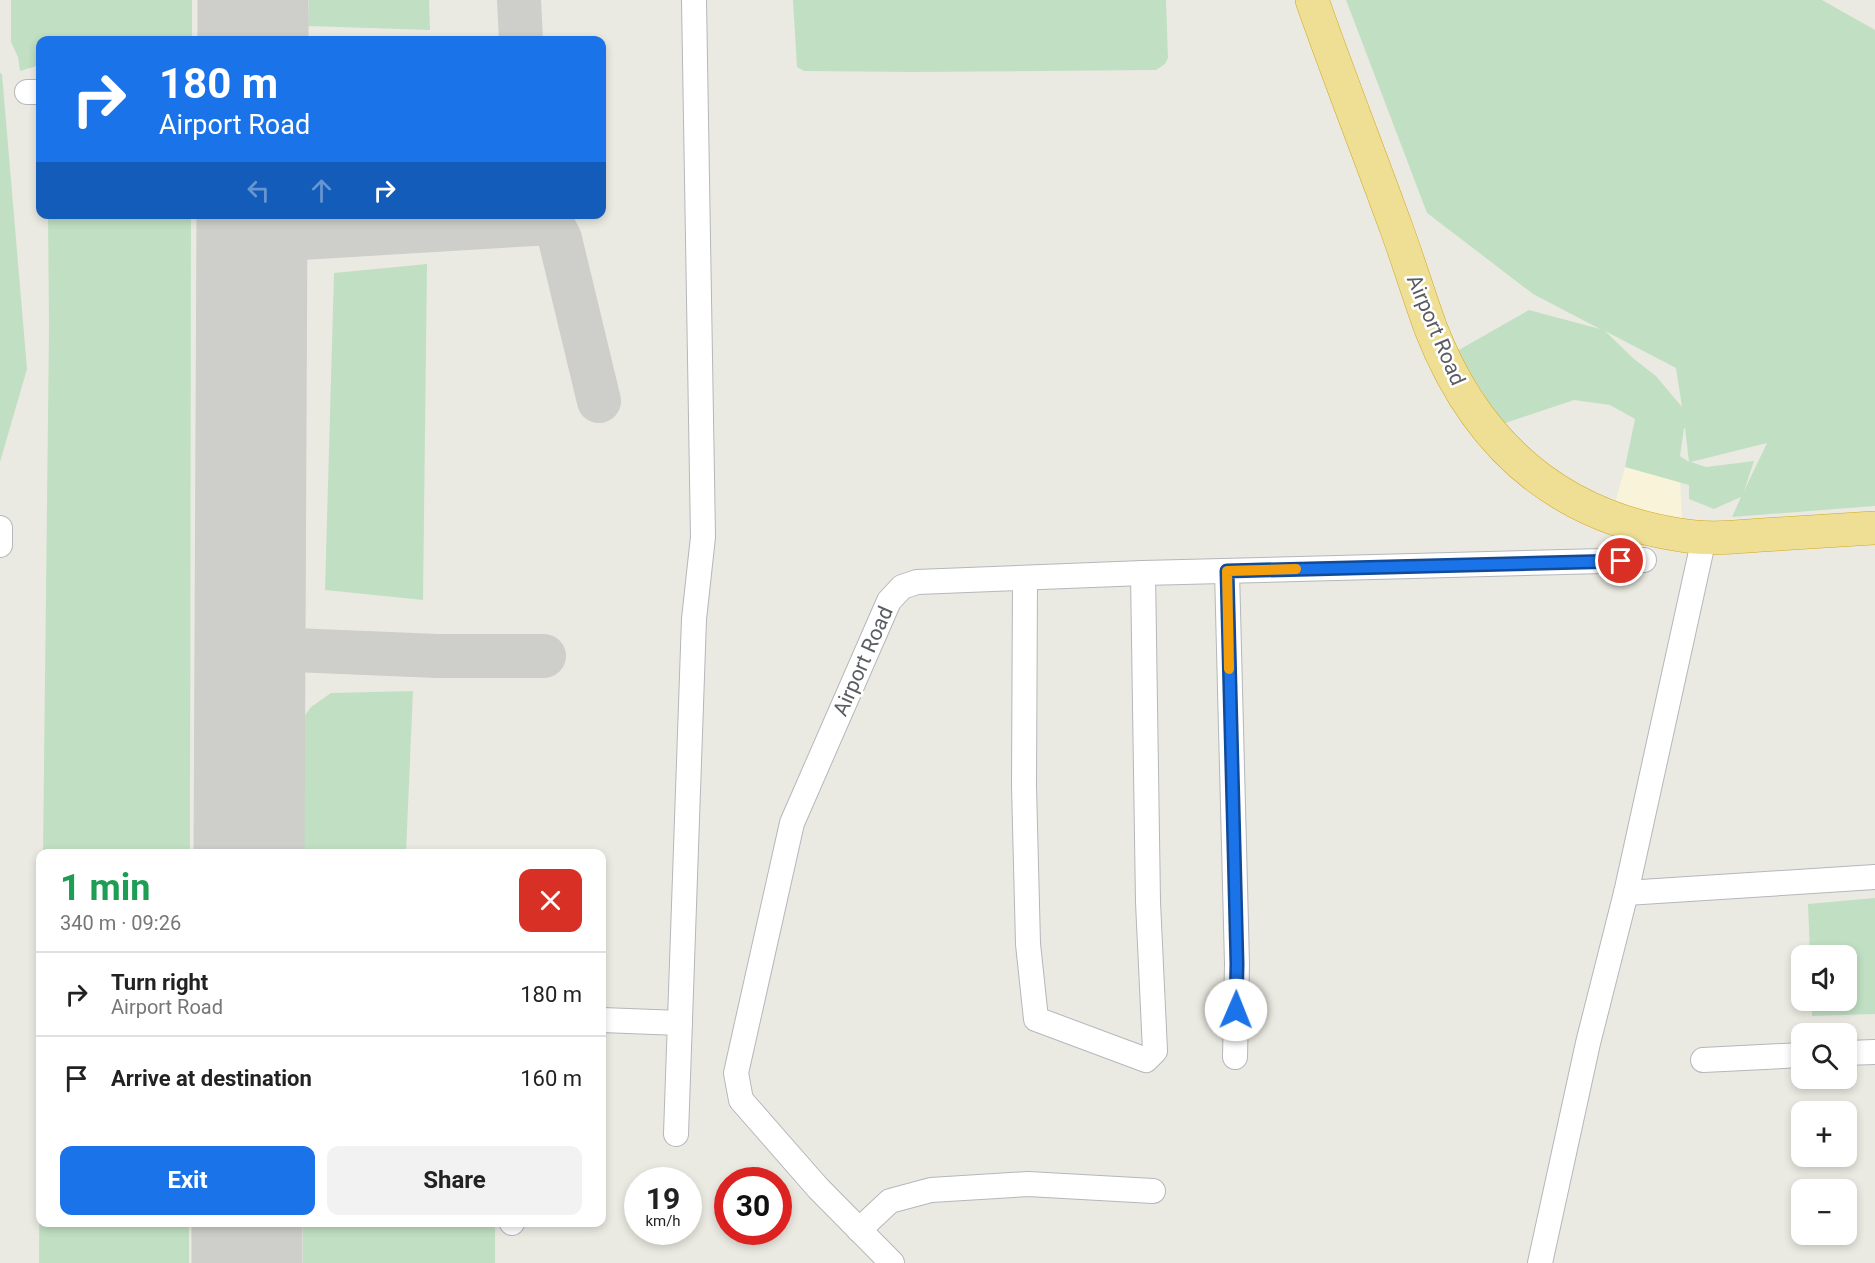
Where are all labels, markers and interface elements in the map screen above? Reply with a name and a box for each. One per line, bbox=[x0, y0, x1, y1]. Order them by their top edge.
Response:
text: 180 m bbox=[159, 59, 278, 108]
icon: right bbox=[60, 60, 138, 138]
text: Airport Road bbox=[159, 109, 310, 141]
icon: left bbox=[242, 174, 275, 207]
icon: ahead bbox=[305, 174, 338, 207]
icon: right bbox=[368, 174, 401, 207]
street label: Airport Road bbox=[1402, 271, 1470, 389]
pin bbox=[1595, 535, 1646, 586]
icon: arrive bbox=[1604, 544, 1637, 577]
street label: Airport Road bbox=[828, 602, 898, 720]
text: 1 min bbox=[60, 867, 151, 909]
button: close bbox=[519, 869, 582, 932]
text: 340 m · 09:26 bbox=[60, 911, 181, 935]
map controls bbox=[1791, 945, 1857, 1245]
button: sound bbox=[1791, 945, 1857, 1011]
text: Turn right bbox=[111, 970, 208, 995]
icon: right bbox=[60, 978, 93, 1011]
position arrow bbox=[1204, 978, 1268, 1042]
text: 180 m bbox=[520, 982, 582, 1007]
text: Airport Road bbox=[111, 995, 223, 1019]
button: search bbox=[1791, 1023, 1857, 1089]
icon: arrive bbox=[60, 1062, 93, 1095]
text: Arrive at destination bbox=[111, 1066, 312, 1091]
text: 160 m bbox=[520, 1066, 582, 1091]
button: + bbox=[1791, 1101, 1857, 1167]
button: Exit bbox=[60, 1146, 315, 1215]
button: Share bbox=[327, 1146, 582, 1215]
speed limit sign: 30 bbox=[714, 1167, 792, 1245]
button: − bbox=[1791, 1179, 1857, 1245]
text: 19 bbox=[646, 1181, 680, 1216]
text: km/h bbox=[645, 1212, 681, 1230]

